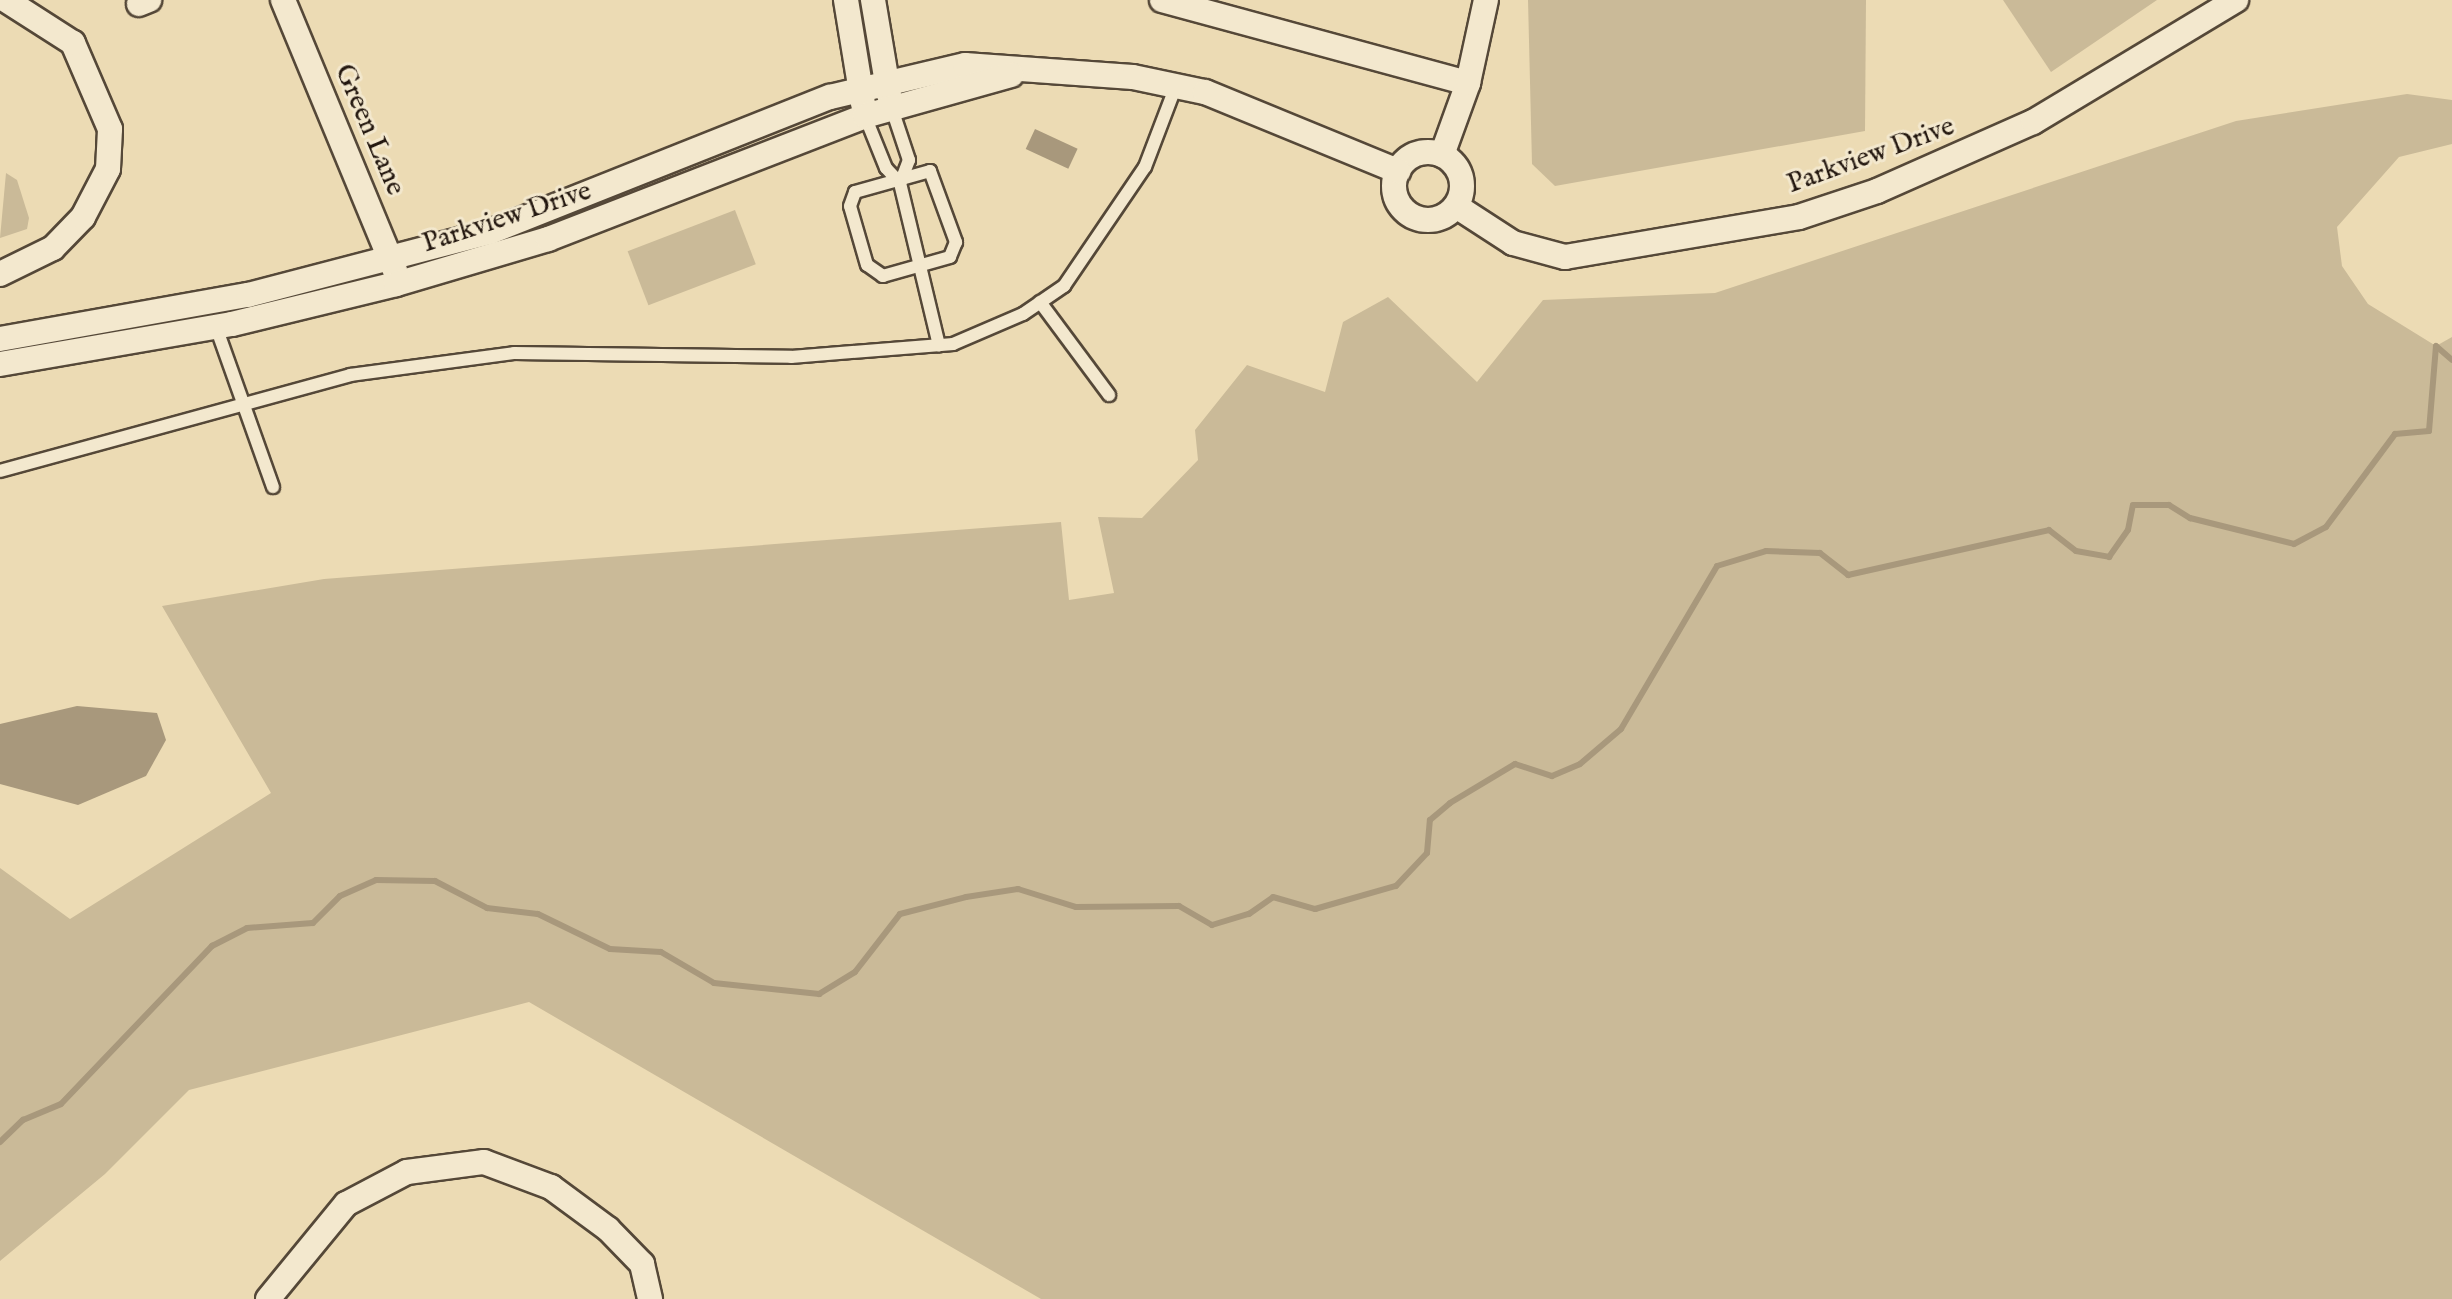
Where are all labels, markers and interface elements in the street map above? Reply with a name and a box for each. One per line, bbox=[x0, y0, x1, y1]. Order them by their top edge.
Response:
street label: Green Lane bbox=[326, 59, 412, 201]
street label: Parkview Drive bbox=[1783, 110, 1959, 202]
street label: Parkview Drive bbox=[418, 175, 596, 261]

